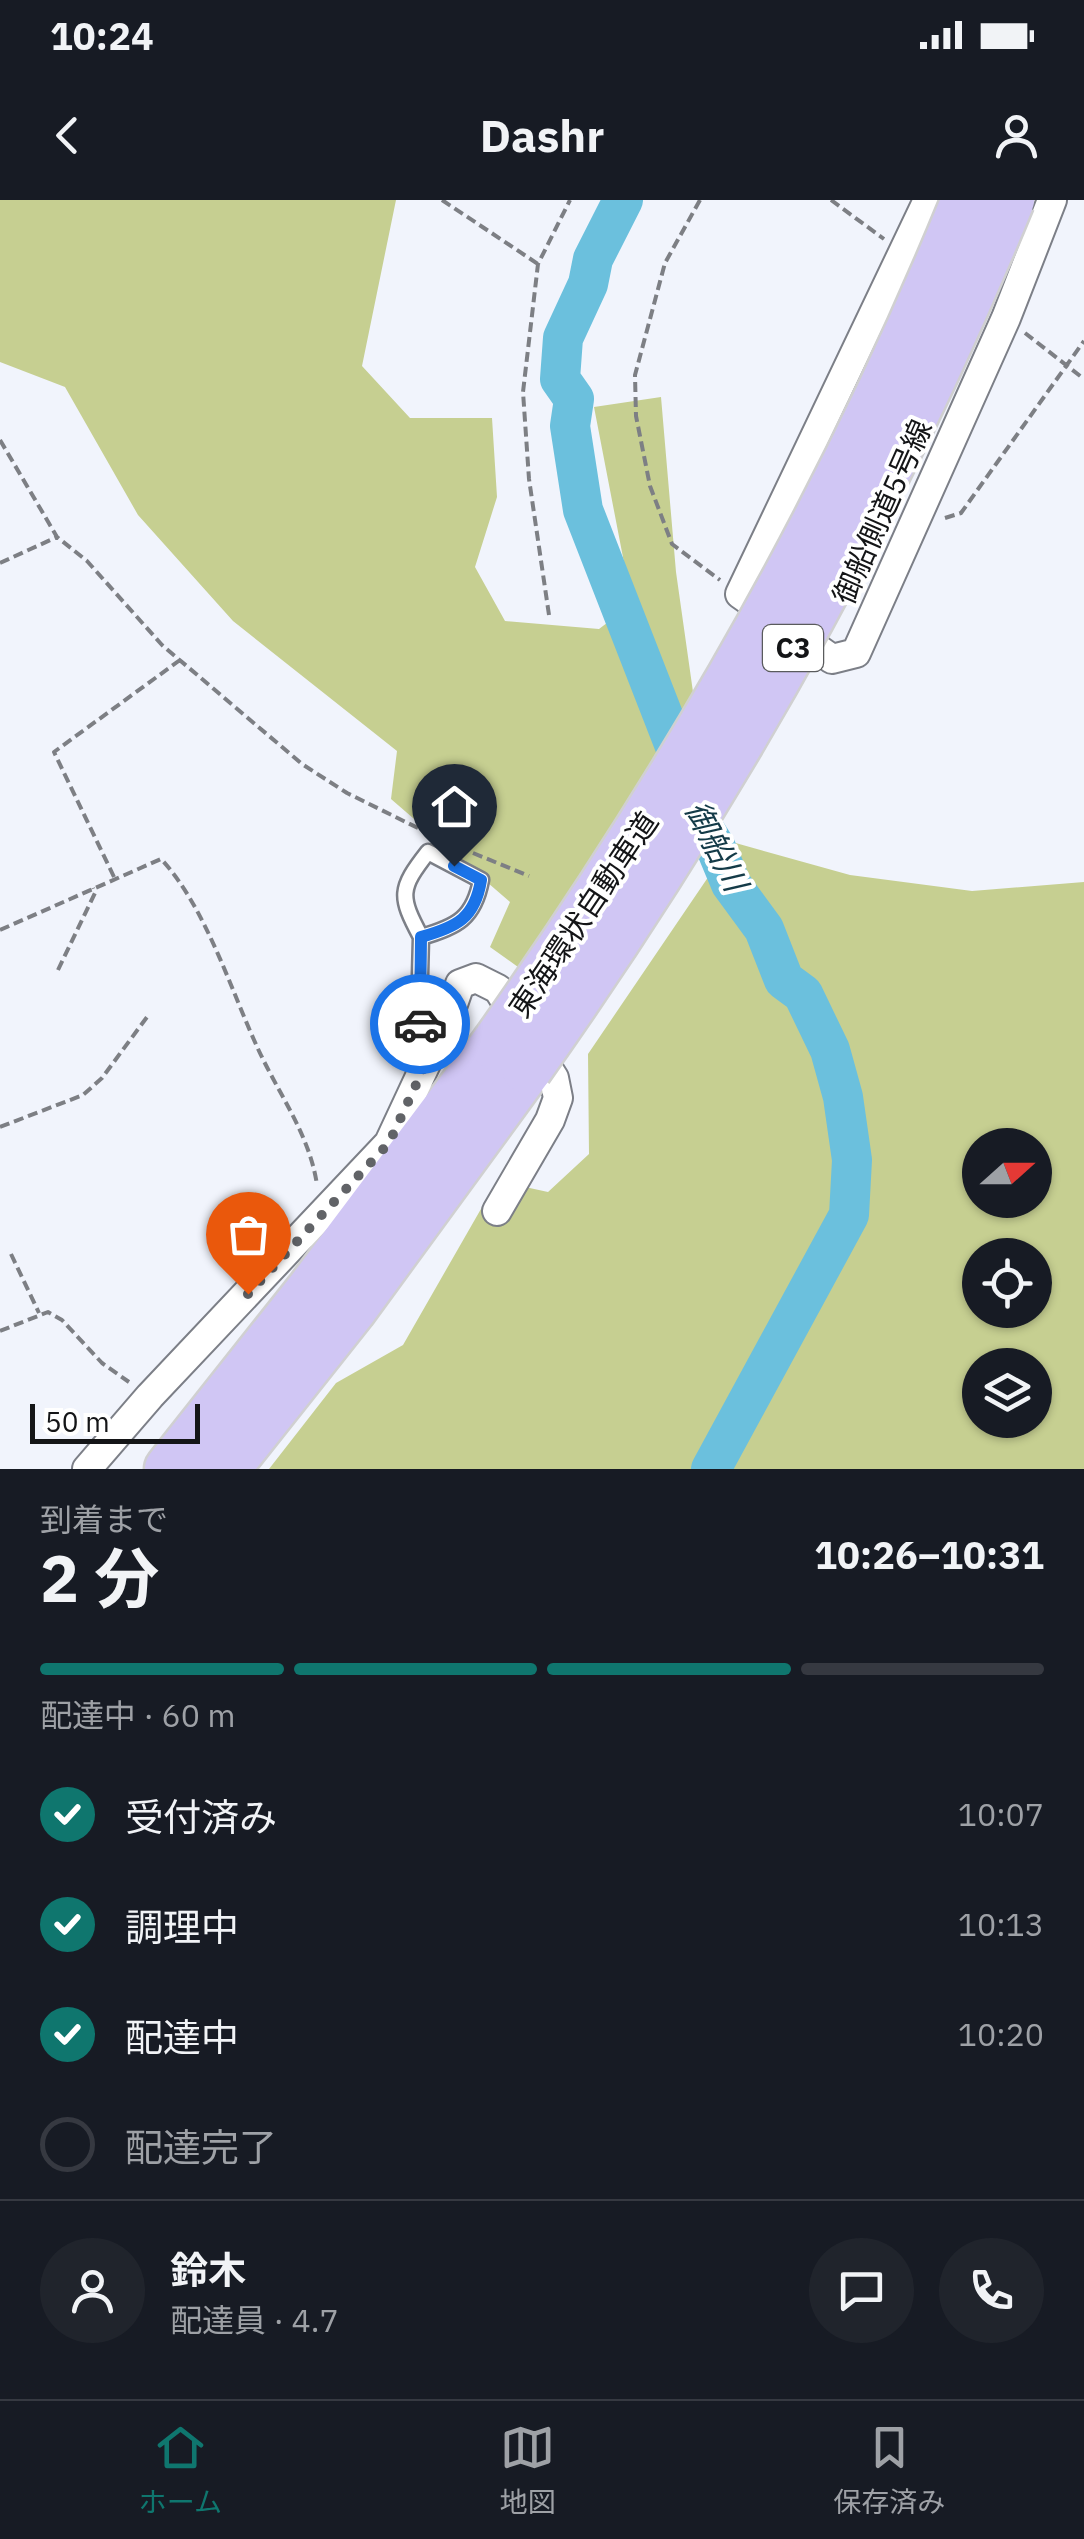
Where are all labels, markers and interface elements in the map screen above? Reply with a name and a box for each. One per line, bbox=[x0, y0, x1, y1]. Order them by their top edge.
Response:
text: 10:24 bbox=[50, 11, 154, 60]
text: Dashr bbox=[480, 106, 604, 164]
icon: back bbox=[40, 108, 95, 163]
icon: person bbox=[989, 108, 1044, 163]
street label: 御船側道5号線 bbox=[824, 413, 940, 610]
road number: C3 bbox=[763, 625, 823, 671]
pin bbox=[412, 764, 497, 867]
icon: home bbox=[427, 779, 482, 834]
water label: 御船川 bbox=[676, 793, 759, 901]
street label: 東海環状自動車道 bbox=[499, 804, 666, 1025]
courier bbox=[370, 974, 470, 1074]
icon: car bbox=[393, 997, 448, 1052]
north arrow bbox=[962, 1128, 1052, 1218]
map controls bbox=[962, 1128, 1052, 1438]
pin bbox=[206, 1192, 291, 1295]
icon: bag bbox=[221, 1207, 276, 1262]
button: locate bbox=[962, 1238, 1052, 1328]
button: layers bbox=[962, 1348, 1052, 1438]
scale bar bbox=[30, 1399, 200, 1444]
text: 50 m bbox=[45, 1403, 110, 1440]
text: 到着まで bbox=[40, 1498, 168, 1540]
text: 10:26–10:31 bbox=[814, 1530, 1044, 1579]
text: 2 分 bbox=[40, 1535, 159, 1620]
text: 配達中 · 60 m bbox=[40, 1694, 235, 1736]
icon: check bbox=[40, 1787, 95, 1842]
text: 受付済み bbox=[125, 1792, 277, 1841]
text: 10:07 bbox=[958, 1793, 1044, 1835]
icon: check bbox=[40, 1897, 95, 1952]
text: 調理中 bbox=[125, 1902, 239, 1951]
text: 10:13 bbox=[958, 1903, 1044, 1945]
icon: check bbox=[40, 2007, 95, 2062]
text: 配達中 bbox=[125, 2012, 239, 2061]
text: 10:20 bbox=[958, 2013, 1044, 2055]
text: 配達完了 bbox=[125, 2122, 277, 2171]
button: person bbox=[40, 2238, 145, 2343]
button: chat bbox=[809, 2238, 914, 2343]
button: phone bbox=[939, 2238, 1044, 2343]
text: 鈴木 bbox=[170, 2245, 246, 2294]
text: 配達員 · 4.7 bbox=[170, 2299, 339, 2341]
tab: ホーム bbox=[139, 2420, 222, 2520]
tab: 地図 bbox=[500, 2420, 556, 2520]
tab: 保存済み bbox=[833, 2420, 945, 2520]

